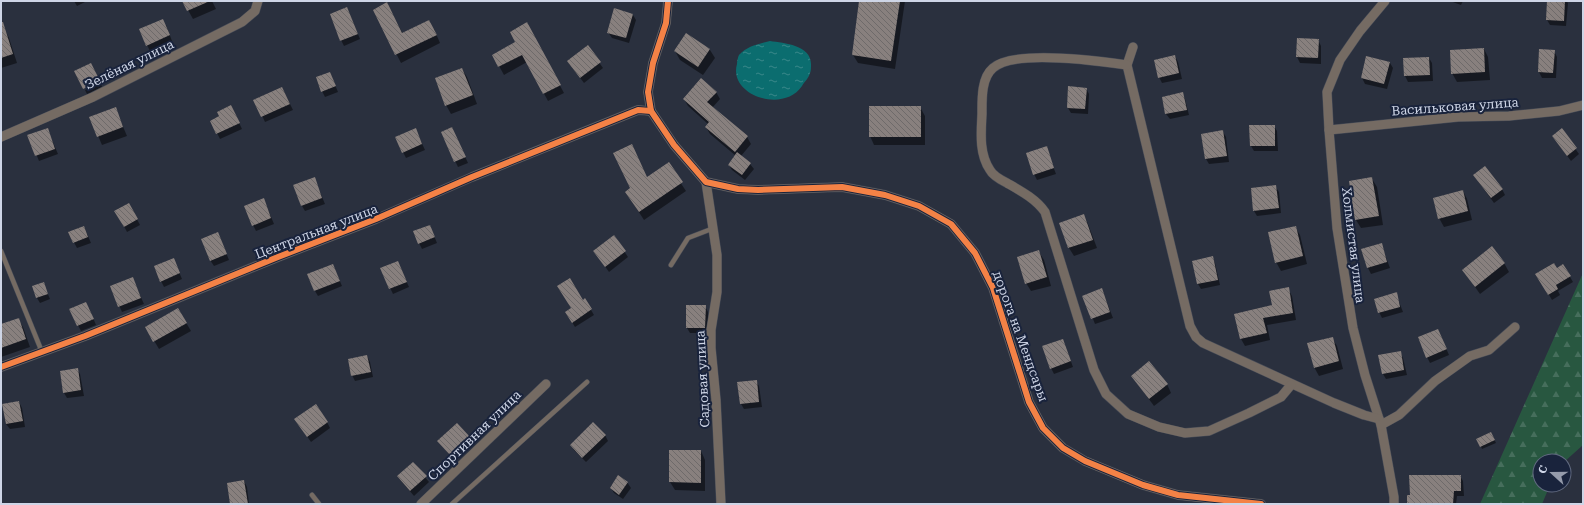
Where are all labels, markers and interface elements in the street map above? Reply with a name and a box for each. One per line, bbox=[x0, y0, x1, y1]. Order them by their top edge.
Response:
street label: Зелёная улица bbox=[82, 36, 176, 92]
street label: Васильковая улица bbox=[1391, 95, 1519, 118]
street label: Холмистая улица bbox=[1339, 186, 1368, 304]
street label: Центральная улица bbox=[253, 201, 380, 262]
street label: дорога на Мендсары bbox=[990, 269, 1051, 404]
street label: Садовая улица bbox=[692, 330, 713, 428]
street label: Спортивная улица bbox=[425, 387, 524, 484]
north arrow bbox=[1532, 453, 1572, 493]
text: С bbox=[1536, 463, 1551, 476]

